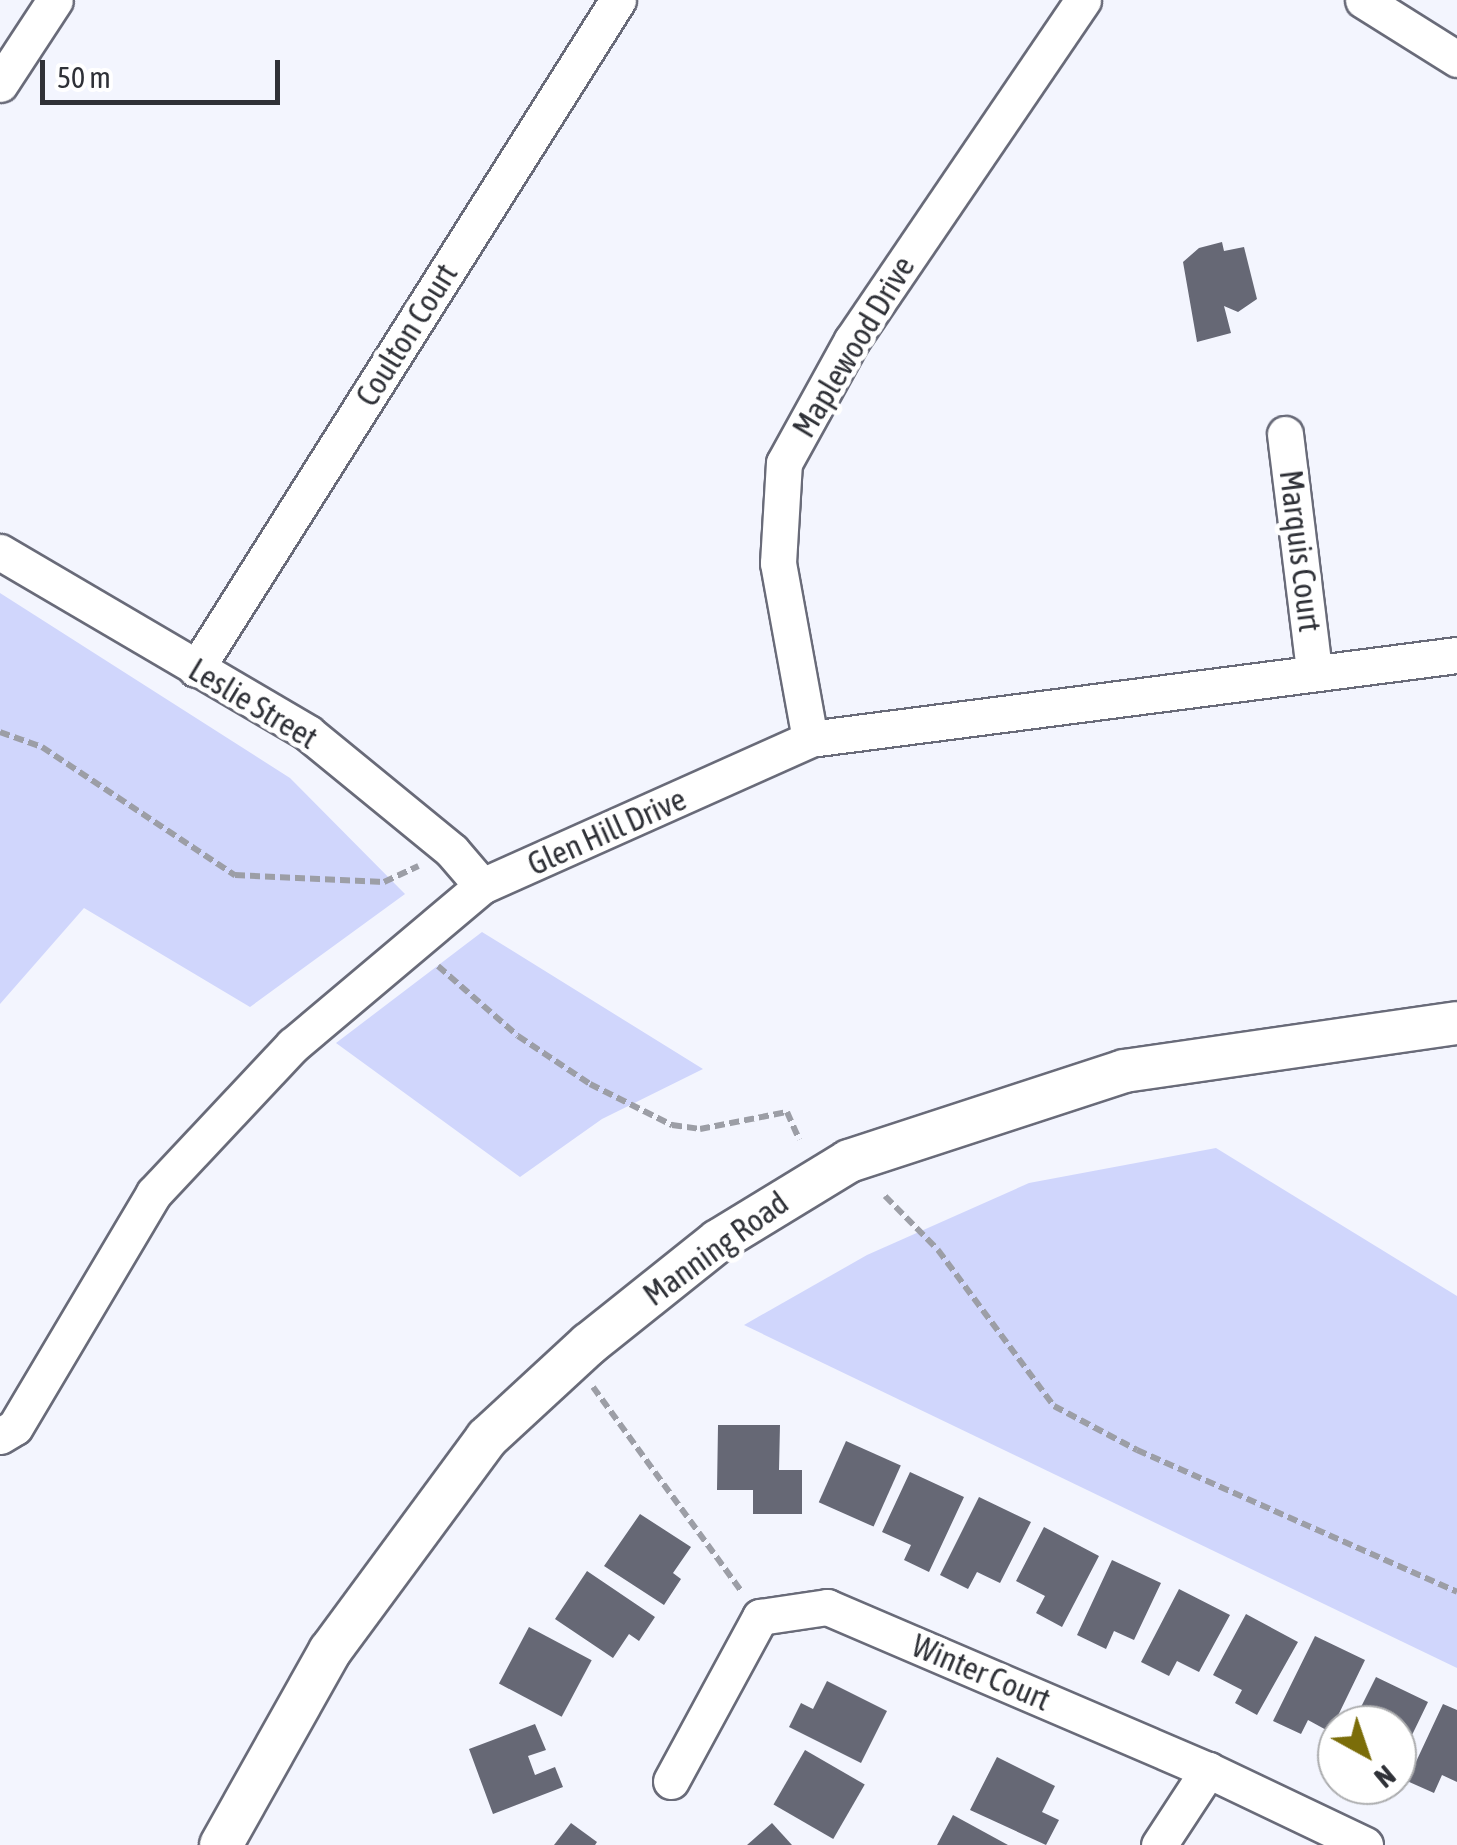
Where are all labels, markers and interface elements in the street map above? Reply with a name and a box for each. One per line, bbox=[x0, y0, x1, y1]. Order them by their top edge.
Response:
scale bar bbox=[45, 40, 285, 102]
text: 50 m bbox=[57, 60, 111, 94]
street label: Maplewood Drive bbox=[785, 250, 923, 444]
street label: Coulton Court bbox=[348, 257, 466, 413]
street label: Marquis Court bbox=[1271, 468, 1329, 634]
street label: Leslie Street bbox=[182, 651, 324, 757]
street label: Glen Hill Drive bbox=[522, 780, 692, 884]
street label: Manning Road bbox=[636, 1184, 796, 1314]
street label: Winter Court bbox=[906, 1627, 1056, 1719]
north arrow bbox=[1317, 1705, 1417, 1805]
text: N bbox=[1368, 1759, 1402, 1794]

